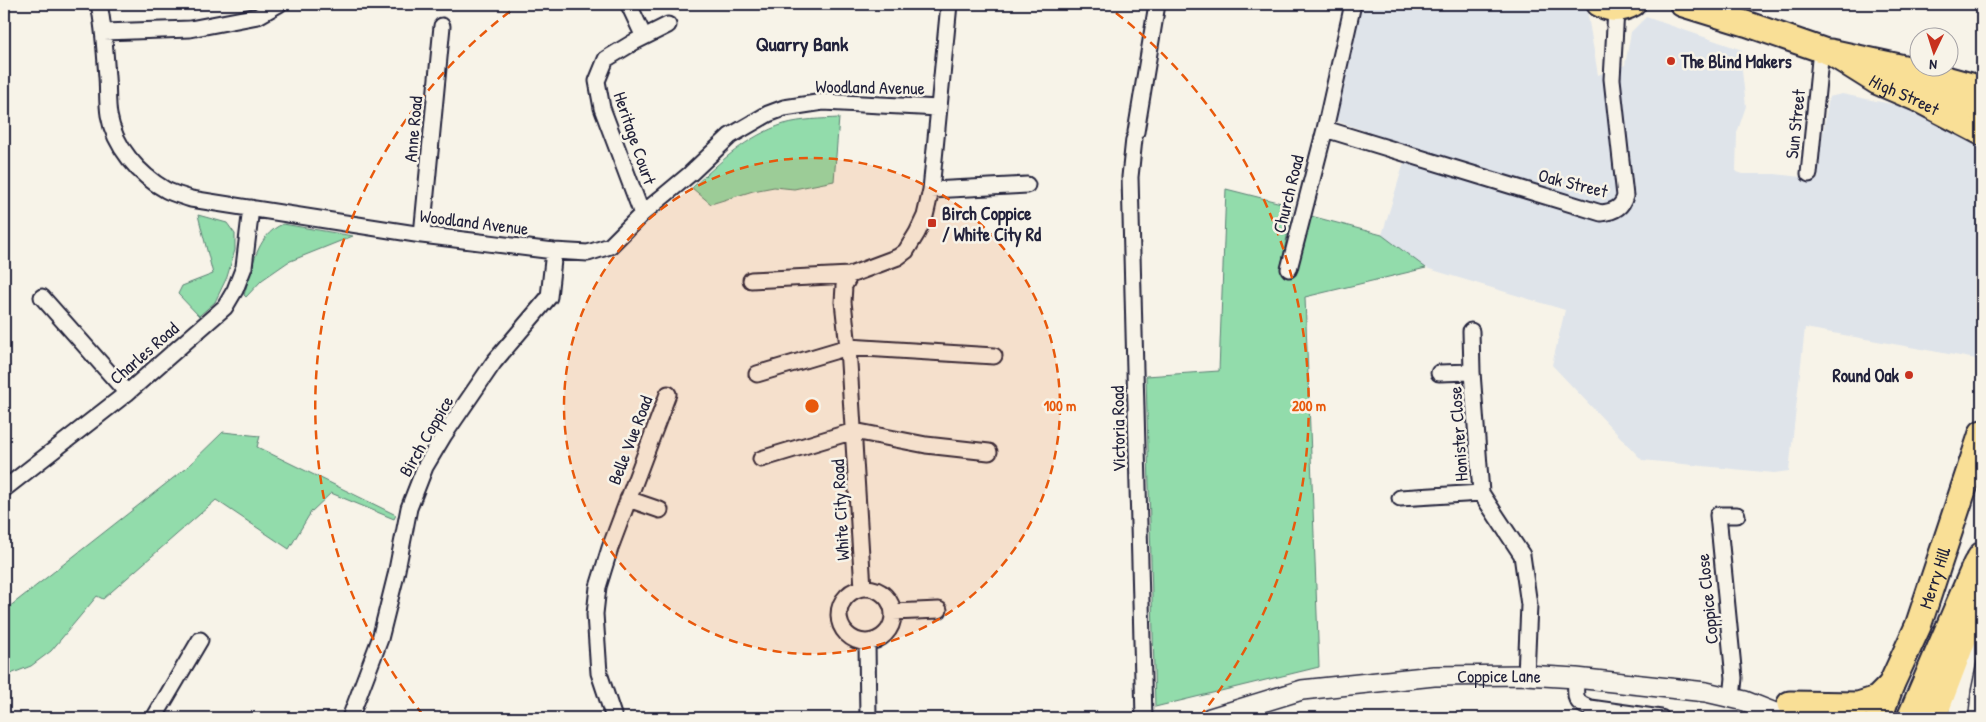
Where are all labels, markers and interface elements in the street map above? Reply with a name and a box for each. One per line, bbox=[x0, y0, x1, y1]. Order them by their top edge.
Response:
north arrow bbox=[1908, 28, 1958, 78]
district label: Quarry Bank bbox=[756, 30, 849, 58]
place label: The Blind Makers bbox=[1680, 49, 1792, 74]
marker: The Blind Makers bbox=[1665, 55, 1677, 67]
text: N bbox=[1928, 56, 1937, 75]
street label: High Street bbox=[1865, 68, 1945, 121]
street label: Woodland Avenue bbox=[815, 74, 925, 100]
street label: Sun Street bbox=[1779, 87, 1811, 160]
street label: Heritage Court bbox=[607, 88, 663, 188]
street label: Anne Road bbox=[398, 95, 428, 163]
street label: Church Road bbox=[1266, 152, 1310, 236]
street label: Oak Street bbox=[1536, 162, 1611, 204]
place label: Birch Coppice / White City Rd bbox=[942, 201, 1041, 248]
street label: Woodland Avenue bbox=[418, 203, 530, 241]
marker: Birch Coppice / White City Rd bbox=[926, 217, 938, 229]
street label: Charles Road bbox=[104, 316, 184, 390]
place label: Round Oak bbox=[1833, 363, 1900, 388]
marker: Round Oak bbox=[1903, 369, 1915, 381]
street label: Victoria Road bbox=[1105, 386, 1131, 472]
street label: Honister Close bbox=[1442, 386, 1474, 482]
street label: Birch Coppice bbox=[393, 391, 459, 481]
street label: Belle Vue Road bbox=[602, 392, 658, 488]
text: 100 m bbox=[1044, 395, 1076, 416]
text: 200 m bbox=[1292, 395, 1326, 416]
centre of rings bbox=[803, 397, 821, 415]
street label: White City Road bbox=[825, 459, 855, 561]
street label: Merry Hill bbox=[1912, 543, 1956, 612]
street label: Coppice Close bbox=[1690, 553, 1724, 645]
street label: Coppice Lane bbox=[1457, 663, 1542, 688]

